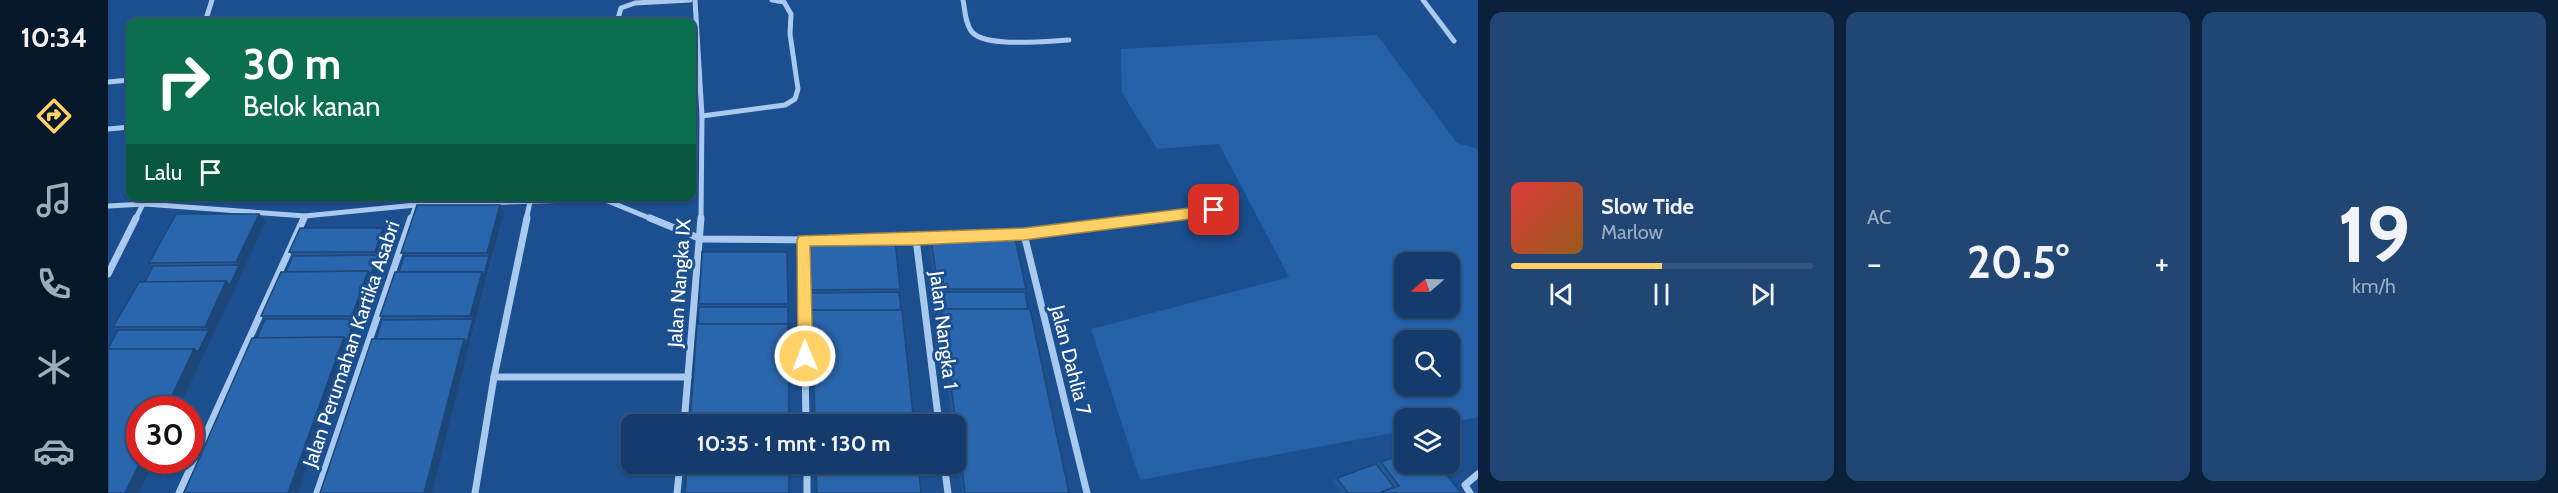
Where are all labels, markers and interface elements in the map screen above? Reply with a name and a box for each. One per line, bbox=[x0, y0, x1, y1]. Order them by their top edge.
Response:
text: 10:34 bbox=[21, 21, 87, 54]
text: 30 m bbox=[243, 38, 341, 90]
icon: right bbox=[144, 42, 222, 120]
text: Belok kanan bbox=[243, 90, 380, 123]
icon: directions bbox=[33, 95, 75, 137]
icon: arrive bbox=[194, 156, 227, 189]
text: Lalu bbox=[144, 159, 182, 186]
icon: music bbox=[33, 179, 75, 221]
pin bbox=[1188, 184, 1239, 235]
text: 19 bbox=[2338, 187, 2410, 282]
icon: arrive bbox=[1197, 193, 1230, 226]
text: Slow Tide bbox=[1601, 193, 1694, 220]
text: AC bbox=[1867, 205, 1891, 229]
street label: Jalan Perumahan Kartika Asabri bbox=[297, 218, 405, 471]
street label: Jalan Nangka IX bbox=[662, 218, 695, 349]
text: Marlow bbox=[1601, 220, 1663, 244]
text: 20.5° bbox=[1967, 235, 2069, 289]
text: − bbox=[1867, 243, 1882, 283]
text: + bbox=[2154, 243, 2169, 283]
north arrow bbox=[1394, 252, 1460, 318]
map controls bbox=[1394, 252, 1460, 474]
icon: phone bbox=[33, 263, 75, 305]
street label: Jalan Nangka 1 bbox=[925, 269, 963, 390]
text: km/h bbox=[2352, 274, 2396, 298]
icon: previous bbox=[1545, 278, 1578, 311]
icon: pause bbox=[1645, 278, 1678, 311]
icon: next bbox=[1746, 278, 1779, 311]
street label: Jalan Dahlia 7 bbox=[1046, 302, 1096, 417]
position arrow bbox=[773, 324, 837, 388]
button: search bbox=[1394, 330, 1460, 396]
icon: climate bbox=[33, 346, 75, 388]
speed limit sign: 30 bbox=[126, 396, 204, 474]
button: layers bbox=[1394, 408, 1460, 474]
icon: car bbox=[33, 430, 75, 472]
text: 10:35 · 1 mnt · 130 m bbox=[697, 430, 890, 457]

